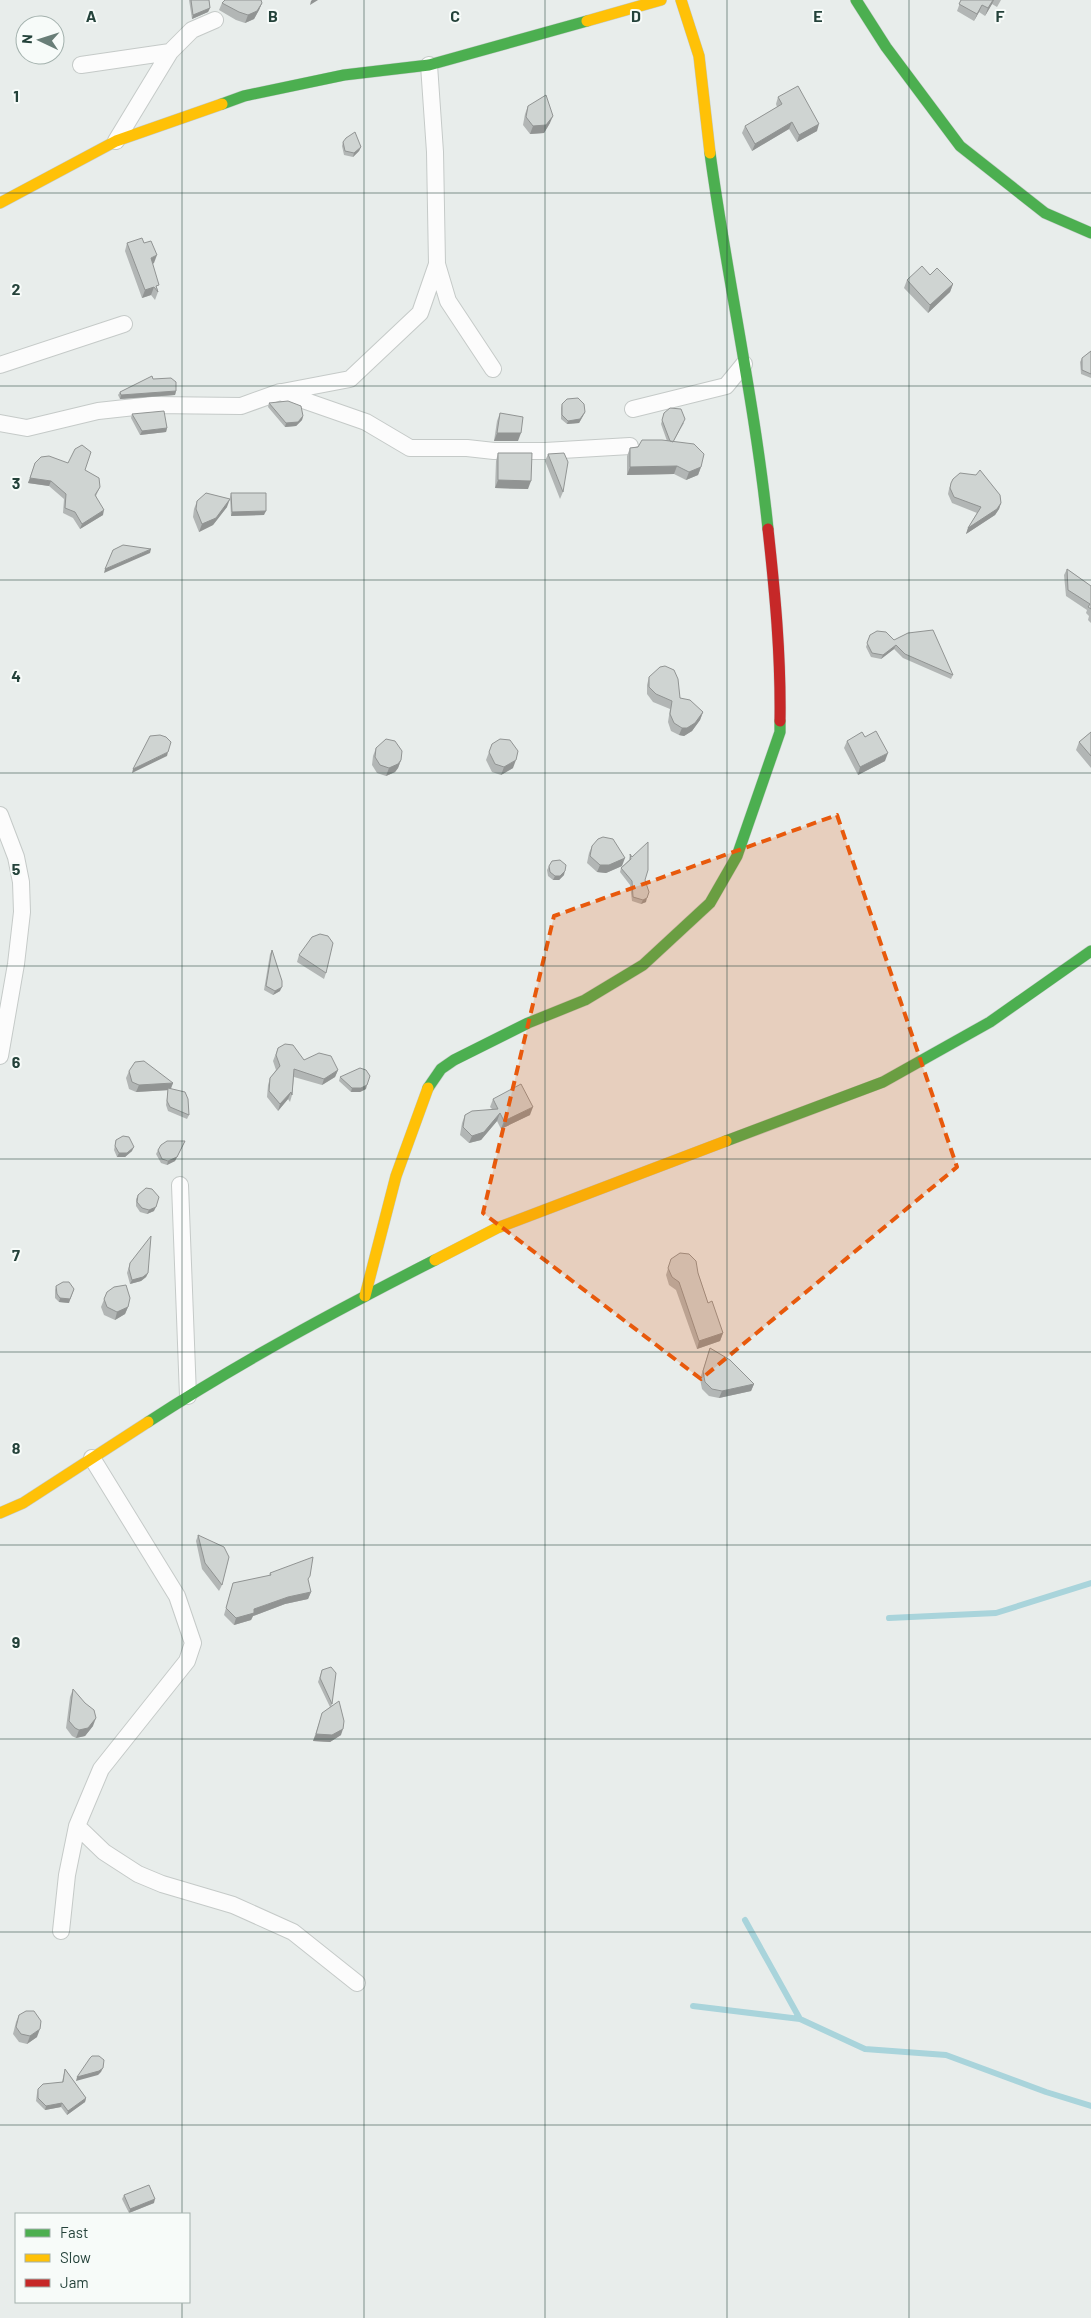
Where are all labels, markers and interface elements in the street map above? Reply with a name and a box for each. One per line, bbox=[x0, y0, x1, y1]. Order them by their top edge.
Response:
text: A bbox=[86, 6, 97, 25]
text: B bbox=[268, 6, 278, 25]
text: C bbox=[450, 6, 460, 25]
text: D bbox=[631, 6, 641, 25]
text: E bbox=[813, 6, 823, 25]
text: F bbox=[996, 6, 1005, 25]
north arrow bbox=[15, 15, 65, 65]
text: N bbox=[18, 34, 35, 44]
text: 1 bbox=[13, 86, 19, 105]
text: 2 bbox=[12, 279, 21, 298]
text: 3 bbox=[12, 473, 20, 492]
text: 4 bbox=[11, 666, 21, 685]
text: 5 bbox=[12, 859, 21, 878]
text: 6 bbox=[12, 1052, 21, 1071]
text: 7 bbox=[12, 1245, 20, 1264]
text: 8 bbox=[12, 1438, 21, 1457]
text: 9 bbox=[12, 1632, 20, 1651]
legend bbox=[15, 2213, 190, 2303]
text: Fast bbox=[60, 2223, 88, 2241]
text: Slow bbox=[60, 2248, 91, 2266]
text: Jam bbox=[60, 2273, 89, 2291]

